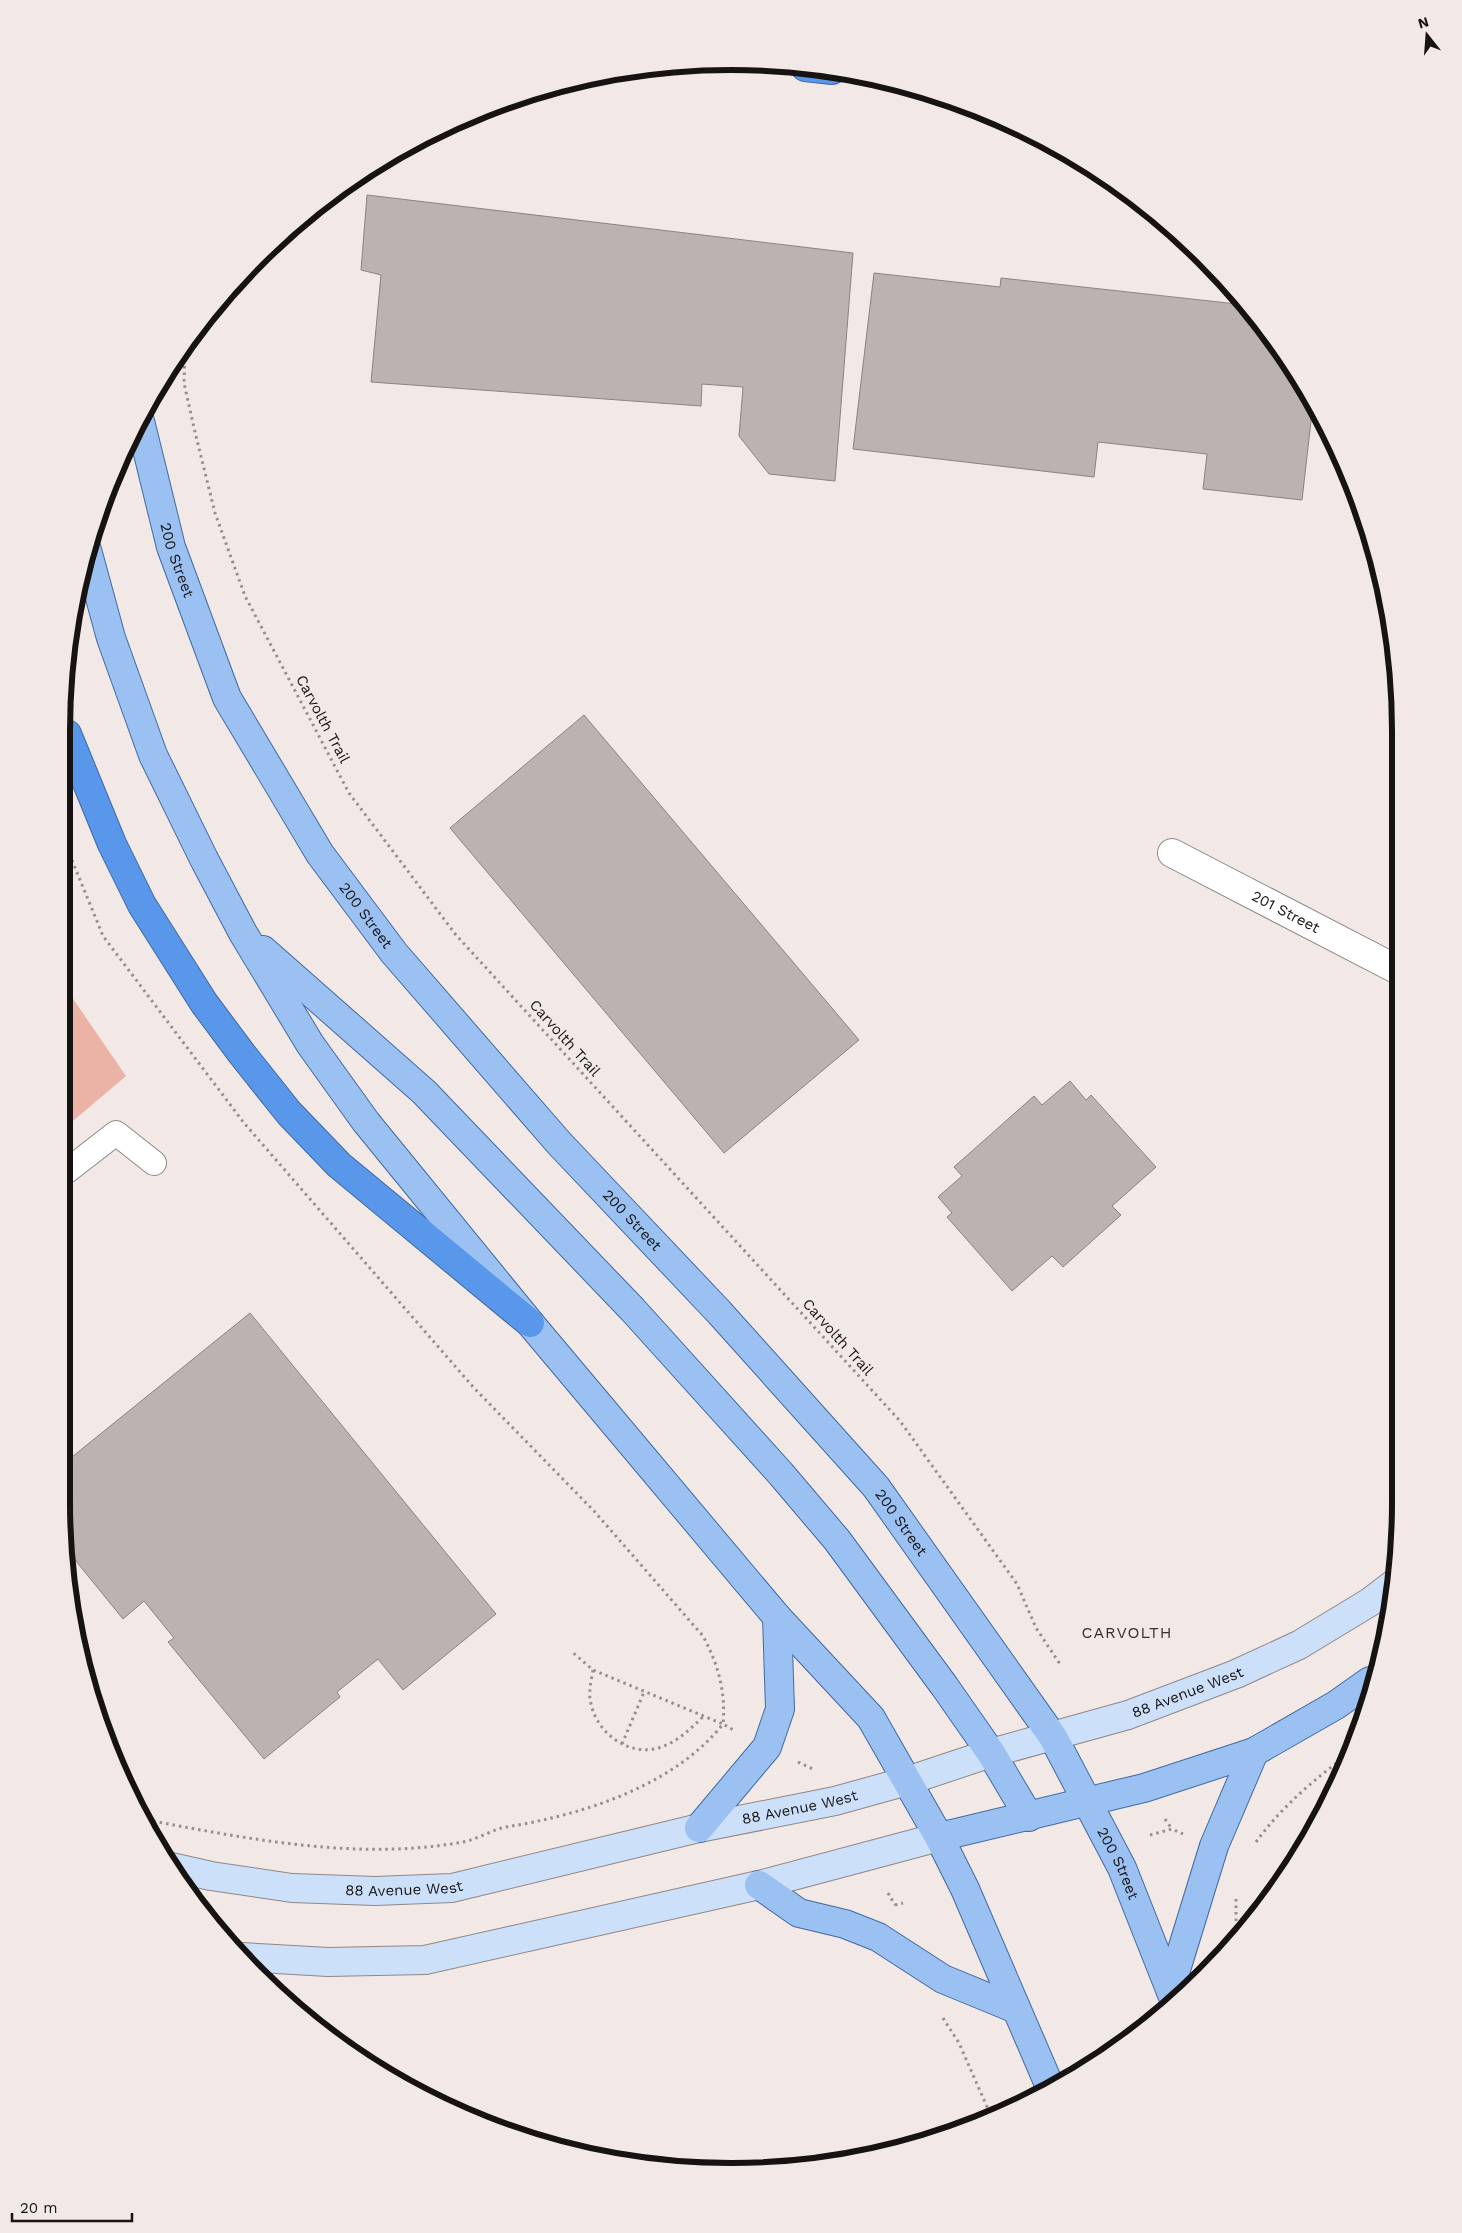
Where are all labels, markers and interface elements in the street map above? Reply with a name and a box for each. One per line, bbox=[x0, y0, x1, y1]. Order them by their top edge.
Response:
north arrow bbox=[1402, 10, 1452, 60]
text: N bbox=[1416, 13, 1430, 32]
street label: 200 Street bbox=[156, 521, 198, 601]
street label: Carvolth Trail bbox=[292, 672, 354, 767]
street label: 200 Street bbox=[335, 879, 397, 952]
street label: 201 Street bbox=[1249, 887, 1323, 937]
street label: Carvolth Trail bbox=[526, 996, 605, 1080]
street label: 200 Street bbox=[599, 1186, 666, 1255]
street label: Carvolth Trail bbox=[799, 1295, 878, 1379]
street label: 200 Street bbox=[871, 1486, 931, 1560]
district label: CARVOLTH bbox=[1082, 1623, 1172, 1642]
street label: 88 Avenue West bbox=[1129, 1663, 1247, 1722]
street label: 88 Avenue West bbox=[740, 1786, 860, 1828]
street label: 200 Street bbox=[1093, 1824, 1143, 1903]
street label: 88 Avenue West bbox=[345, 1877, 465, 1900]
scale bar bbox=[12, 2190, 132, 2222]
text: 20 m bbox=[20, 2199, 58, 2217]

